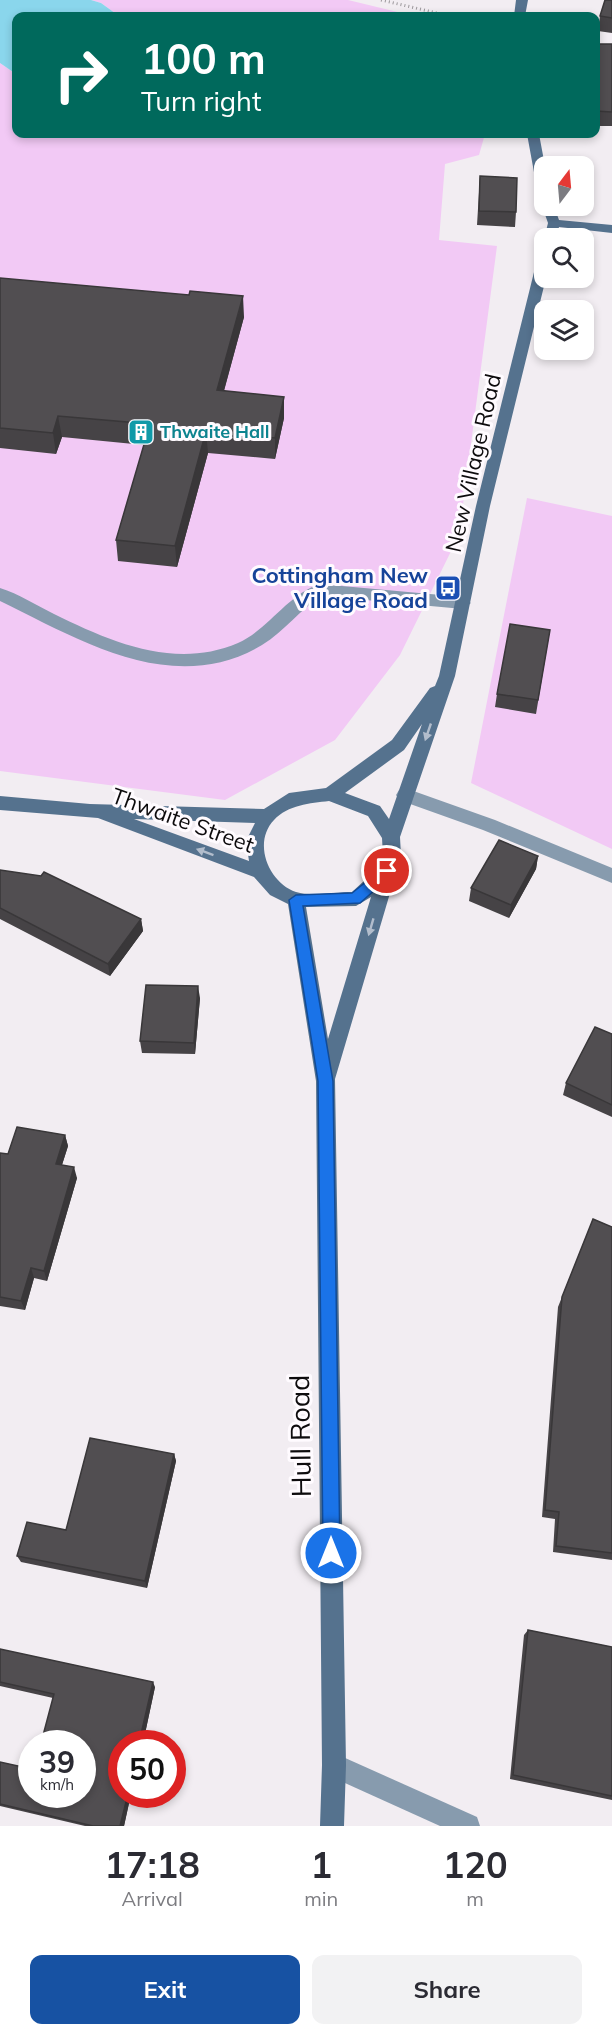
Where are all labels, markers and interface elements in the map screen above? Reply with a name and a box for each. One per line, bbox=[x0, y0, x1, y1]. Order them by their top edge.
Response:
text: 100 m bbox=[141, 32, 266, 85]
icon: right bbox=[42, 36, 120, 114]
text: Turn right bbox=[141, 84, 261, 118]
north arrow bbox=[534, 156, 594, 216]
map controls bbox=[534, 156, 594, 360]
button: search bbox=[534, 228, 594, 288]
button: layers bbox=[534, 300, 594, 360]
street label: New Village Road bbox=[439, 371, 507, 555]
building icon: Thwaite Hall bbox=[126, 417, 156, 447]
place label: Thwaite Hall bbox=[160, 420, 270, 443]
place label: Cottingham New Village Road bbox=[251, 561, 429, 614]
bus stop icon: Cottingham New Village Road bbox=[433, 573, 463, 603]
one-way arrow bbox=[422, 723, 432, 741]
street label: Thwaite Street bbox=[108, 781, 258, 859]
pin bbox=[361, 845, 412, 896]
one-way arrow bbox=[196, 847, 214, 857]
icon: arrive bbox=[370, 854, 403, 887]
one-way arrow bbox=[366, 918, 375, 936]
street label: Hull Road bbox=[282, 1375, 318, 1497]
position arrow bbox=[299, 1521, 363, 1585]
speed limit sign: 50 bbox=[108, 1730, 186, 1808]
text: 39 bbox=[39, 1743, 75, 1781]
text: km/h bbox=[40, 1775, 74, 1794]
text: 17:18 bbox=[104, 1842, 200, 1887]
text: 1 bbox=[310, 1842, 332, 1887]
text: 120 bbox=[443, 1842, 508, 1887]
text: Arrival bbox=[122, 1886, 183, 1911]
text: min bbox=[304, 1886, 338, 1911]
text: m bbox=[466, 1886, 484, 1911]
button: Exit bbox=[30, 1955, 300, 2024]
button: Share bbox=[312, 1955, 582, 2024]

